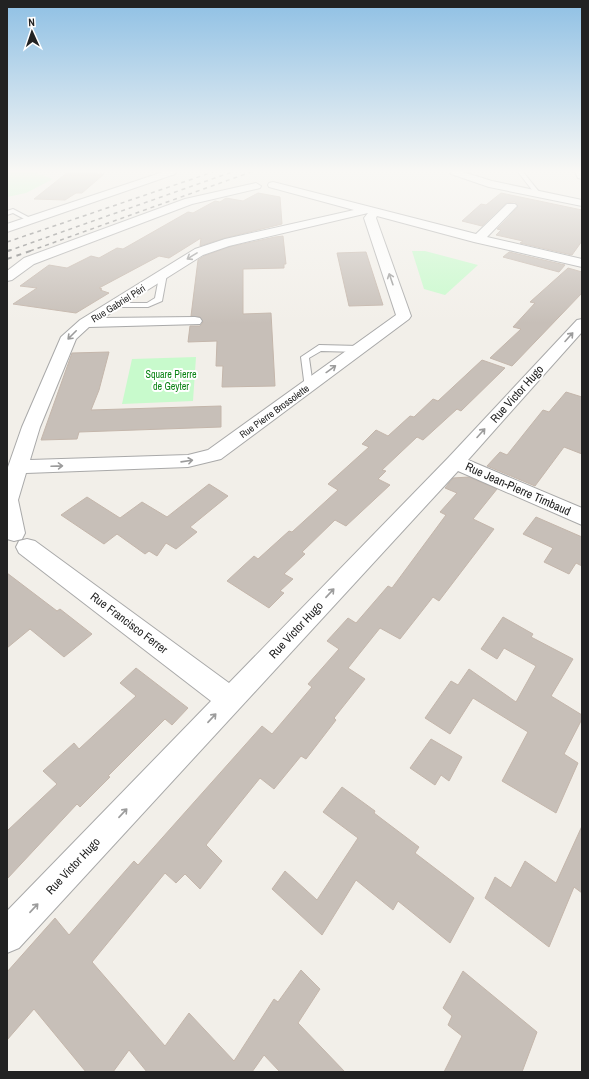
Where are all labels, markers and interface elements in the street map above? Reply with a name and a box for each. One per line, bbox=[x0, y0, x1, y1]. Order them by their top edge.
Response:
north arrow bbox=[12, 12, 52, 52]
text: N bbox=[28, 15, 35, 29]
one-way arrow bbox=[187, 252, 198, 260]
one-way arrow bbox=[387, 272, 394, 285]
street label: Rue Gabriel Péri bbox=[89, 282, 148, 325]
one-way arrow bbox=[68, 330, 77, 340]
one-way arrow bbox=[564, 332, 574, 342]
street label: Rue Victor Hugo bbox=[487, 362, 547, 426]
one-way arrow bbox=[325, 365, 336, 374]
park label: Square Pierre de Geyter bbox=[145, 368, 197, 393]
street label: Rue Pierre Brossolette bbox=[237, 382, 312, 441]
one-way arrow bbox=[476, 428, 486, 438]
one-way arrow bbox=[180, 457, 193, 465]
street label: Rue Jean-Pierre Timbaud bbox=[463, 459, 573, 519]
one-way arrow bbox=[50, 462, 63, 470]
one-way arrow bbox=[326, 588, 335, 599]
street label: Rue Francisco Ferrer bbox=[87, 589, 172, 658]
street label: Rue Victor Hugo bbox=[265, 598, 327, 662]
one-way arrow bbox=[207, 714, 216, 724]
one-way arrow bbox=[118, 808, 128, 818]
street label: Rue Victor Hugo bbox=[42, 834, 104, 898]
one-way arrow bbox=[29, 903, 38, 913]

